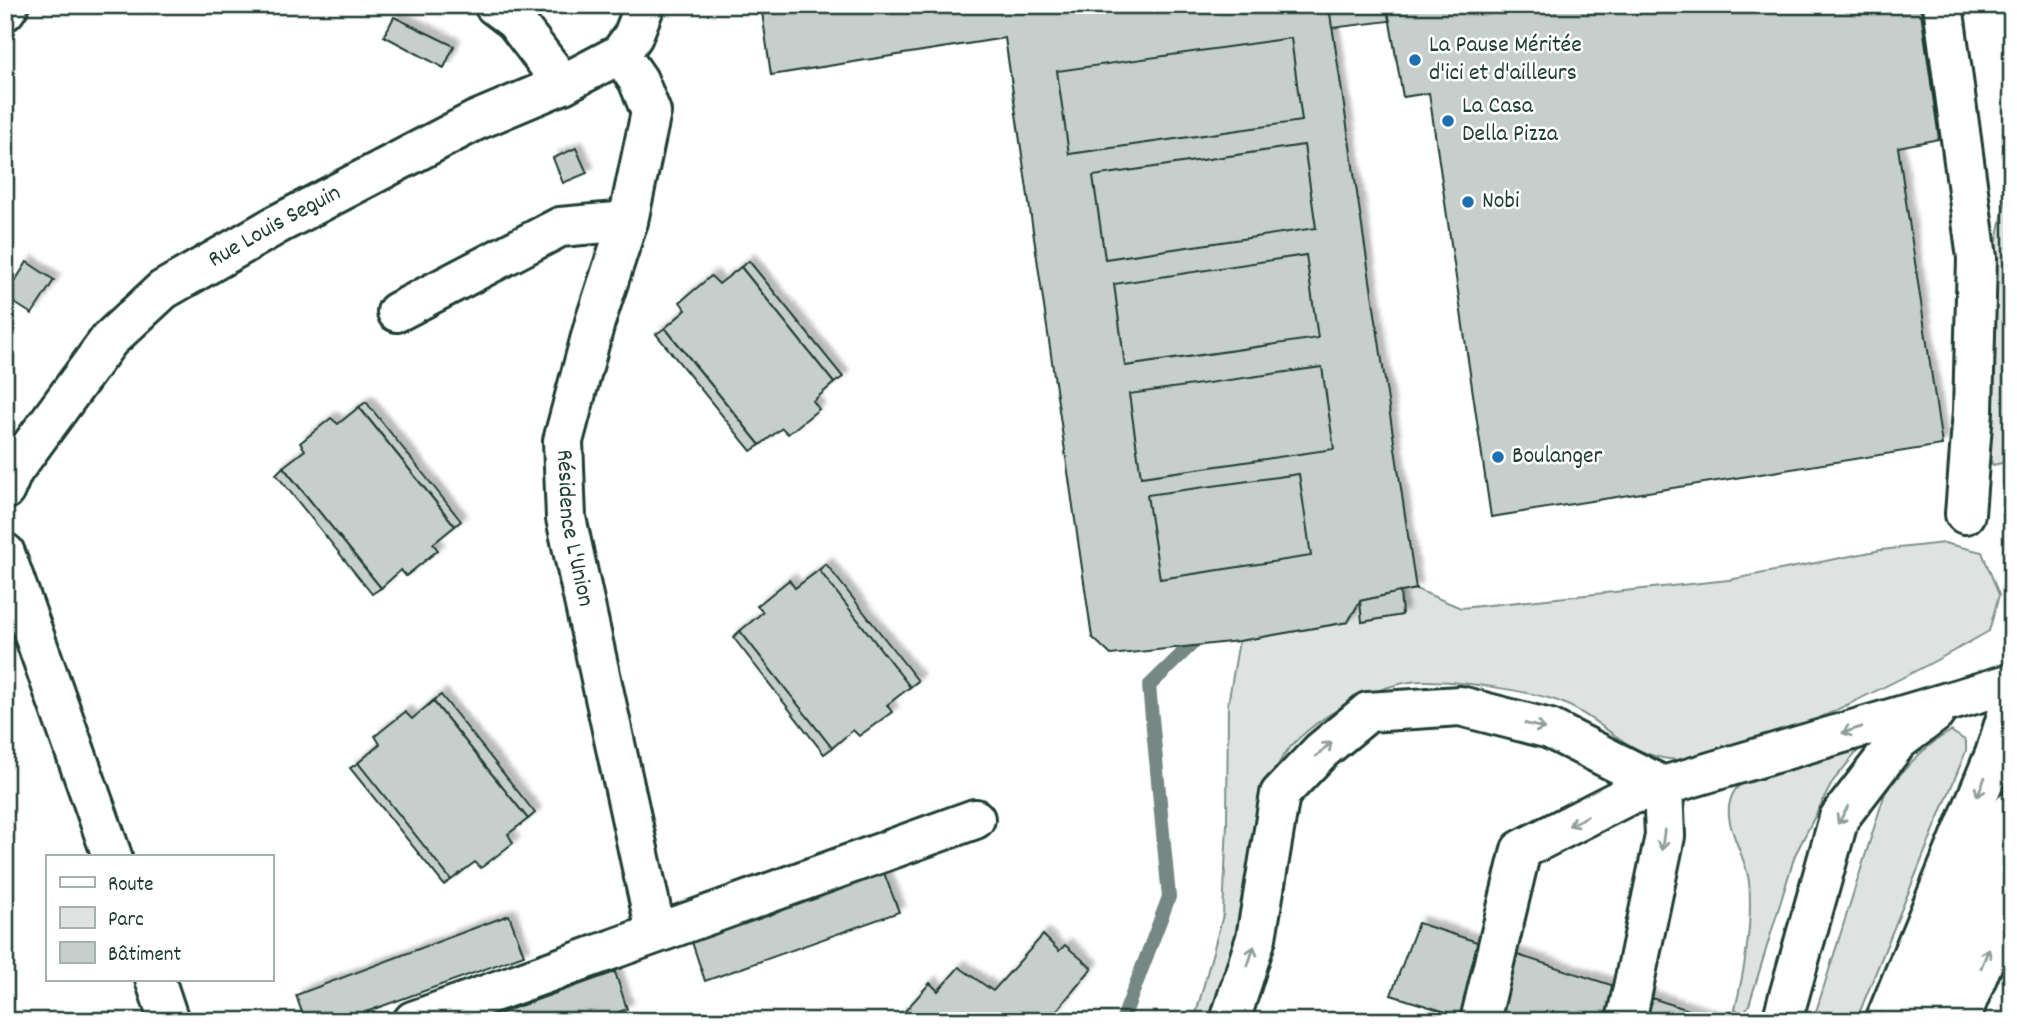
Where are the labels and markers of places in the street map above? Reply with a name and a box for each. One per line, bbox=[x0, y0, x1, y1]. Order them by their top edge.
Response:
place label: La Pause Méritée d'ici et d'ailleurs bbox=[1429, 29, 1582, 91]
marker: La Pause Méritée d'ici et d'ailleurs bbox=[1407, 52, 1423, 68]
place label: La Casa Della Pizza bbox=[1462, 90, 1559, 152]
marker: La Casa Della Pizza bbox=[1440, 113, 1456, 129]
place label: Nobi bbox=[1482, 185, 1519, 219]
marker: Nobi bbox=[1460, 194, 1476, 210]
place label: Boulanger bbox=[1512, 440, 1603, 474]
marker: Boulanger bbox=[1490, 449, 1506, 465]

